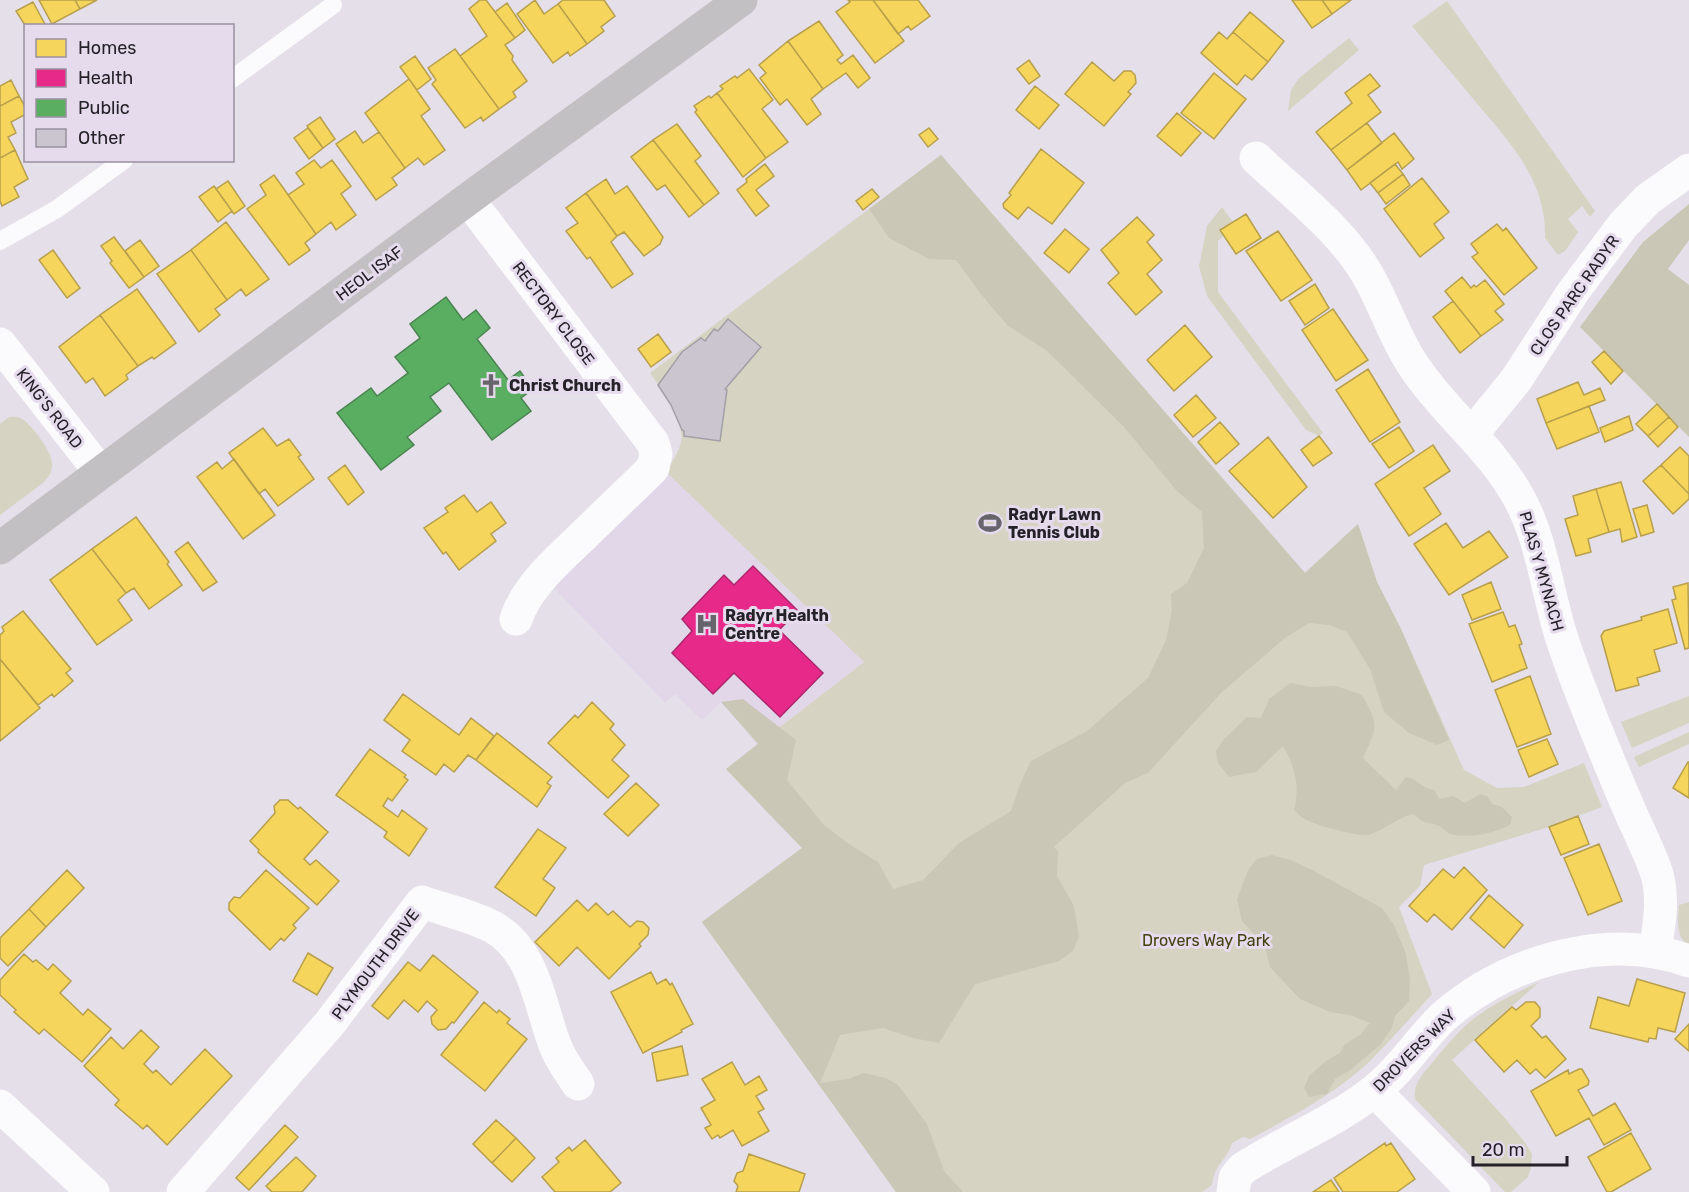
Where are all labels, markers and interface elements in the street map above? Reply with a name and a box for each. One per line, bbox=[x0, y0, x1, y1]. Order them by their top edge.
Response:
legend bbox=[24, 24, 234, 162]
text: Homes bbox=[78, 37, 136, 59]
text: Health bbox=[78, 67, 133, 89]
text: Public bbox=[78, 97, 130, 119]
text: Other bbox=[78, 127, 125, 149]
street label: CLOS PARC RADYR bbox=[1526, 232, 1623, 359]
street label: HEOL ISAF bbox=[332, 242, 406, 305]
street label: RECTORY CLOSE bbox=[509, 258, 599, 369]
street label: KING'S ROAD bbox=[13, 365, 87, 452]
church icon: Christ Church bbox=[478, 372, 504, 398]
place label: Christ Church bbox=[509, 376, 621, 395]
place label: Radyr Lawn Tennis Club bbox=[1008, 505, 1101, 542]
street label: PLAS Y MYNACH bbox=[1515, 509, 1568, 633]
sports icon: Radyr Lawn Tennis Club bbox=[977, 510, 1003, 536]
place label: Radyr Health Centre bbox=[725, 606, 829, 643]
hospital icon: Radyr Health Centre bbox=[694, 611, 720, 637]
street label: PLYMOUTH DRIVE bbox=[328, 905, 423, 1023]
park label: Drovers Way Park bbox=[1142, 931, 1271, 950]
street label: DROVERS WAY bbox=[1369, 1005, 1459, 1095]
scale bar bbox=[1473, 1129, 1568, 1167]
text: 20 m bbox=[1482, 1139, 1524, 1161]

